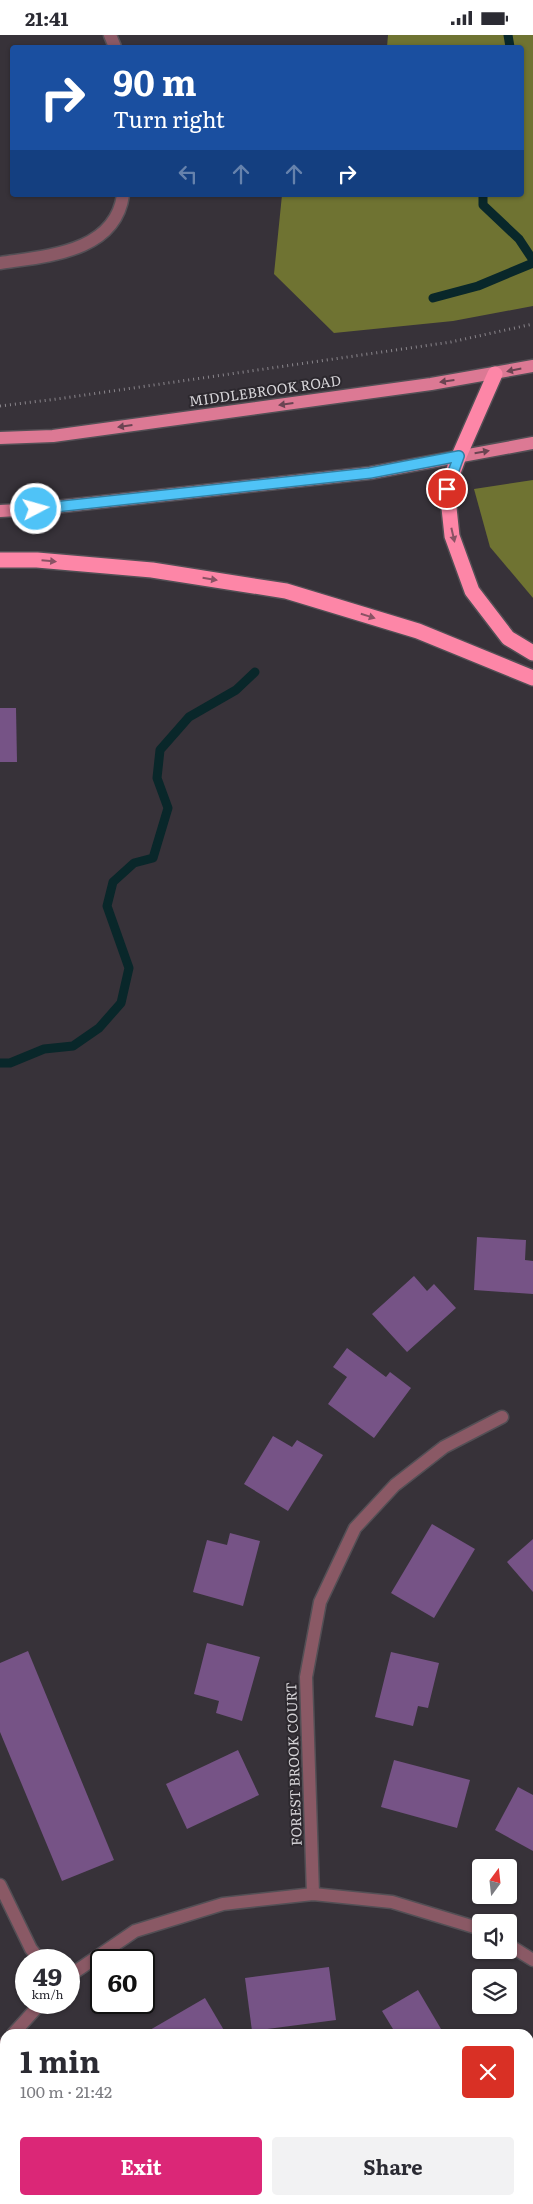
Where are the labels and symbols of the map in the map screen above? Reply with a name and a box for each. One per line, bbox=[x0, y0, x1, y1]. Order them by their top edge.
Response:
one-way arrow bbox=[506, 367, 522, 375]
street label: MIDDLEBROOK ROAD bbox=[188, 369, 342, 411]
one-way arrow bbox=[439, 378, 455, 386]
one-way arrow bbox=[278, 400, 294, 408]
one-way arrow bbox=[117, 422, 133, 430]
one-way arrow bbox=[475, 447, 491, 455]
pin bbox=[426, 468, 468, 510]
position arrow bbox=[9, 482, 61, 534]
one-way arrow bbox=[449, 528, 457, 543]
one-way arrow bbox=[41, 557, 57, 565]
one-way arrow bbox=[202, 576, 218, 584]
one-way arrow bbox=[361, 613, 376, 621]
street label: FOREST BROOK COURT bbox=[280, 1682, 306, 1846]
north arrow bbox=[472, 1859, 518, 1904]
speed limit sign: 60 bbox=[90, 1949, 155, 2014]

